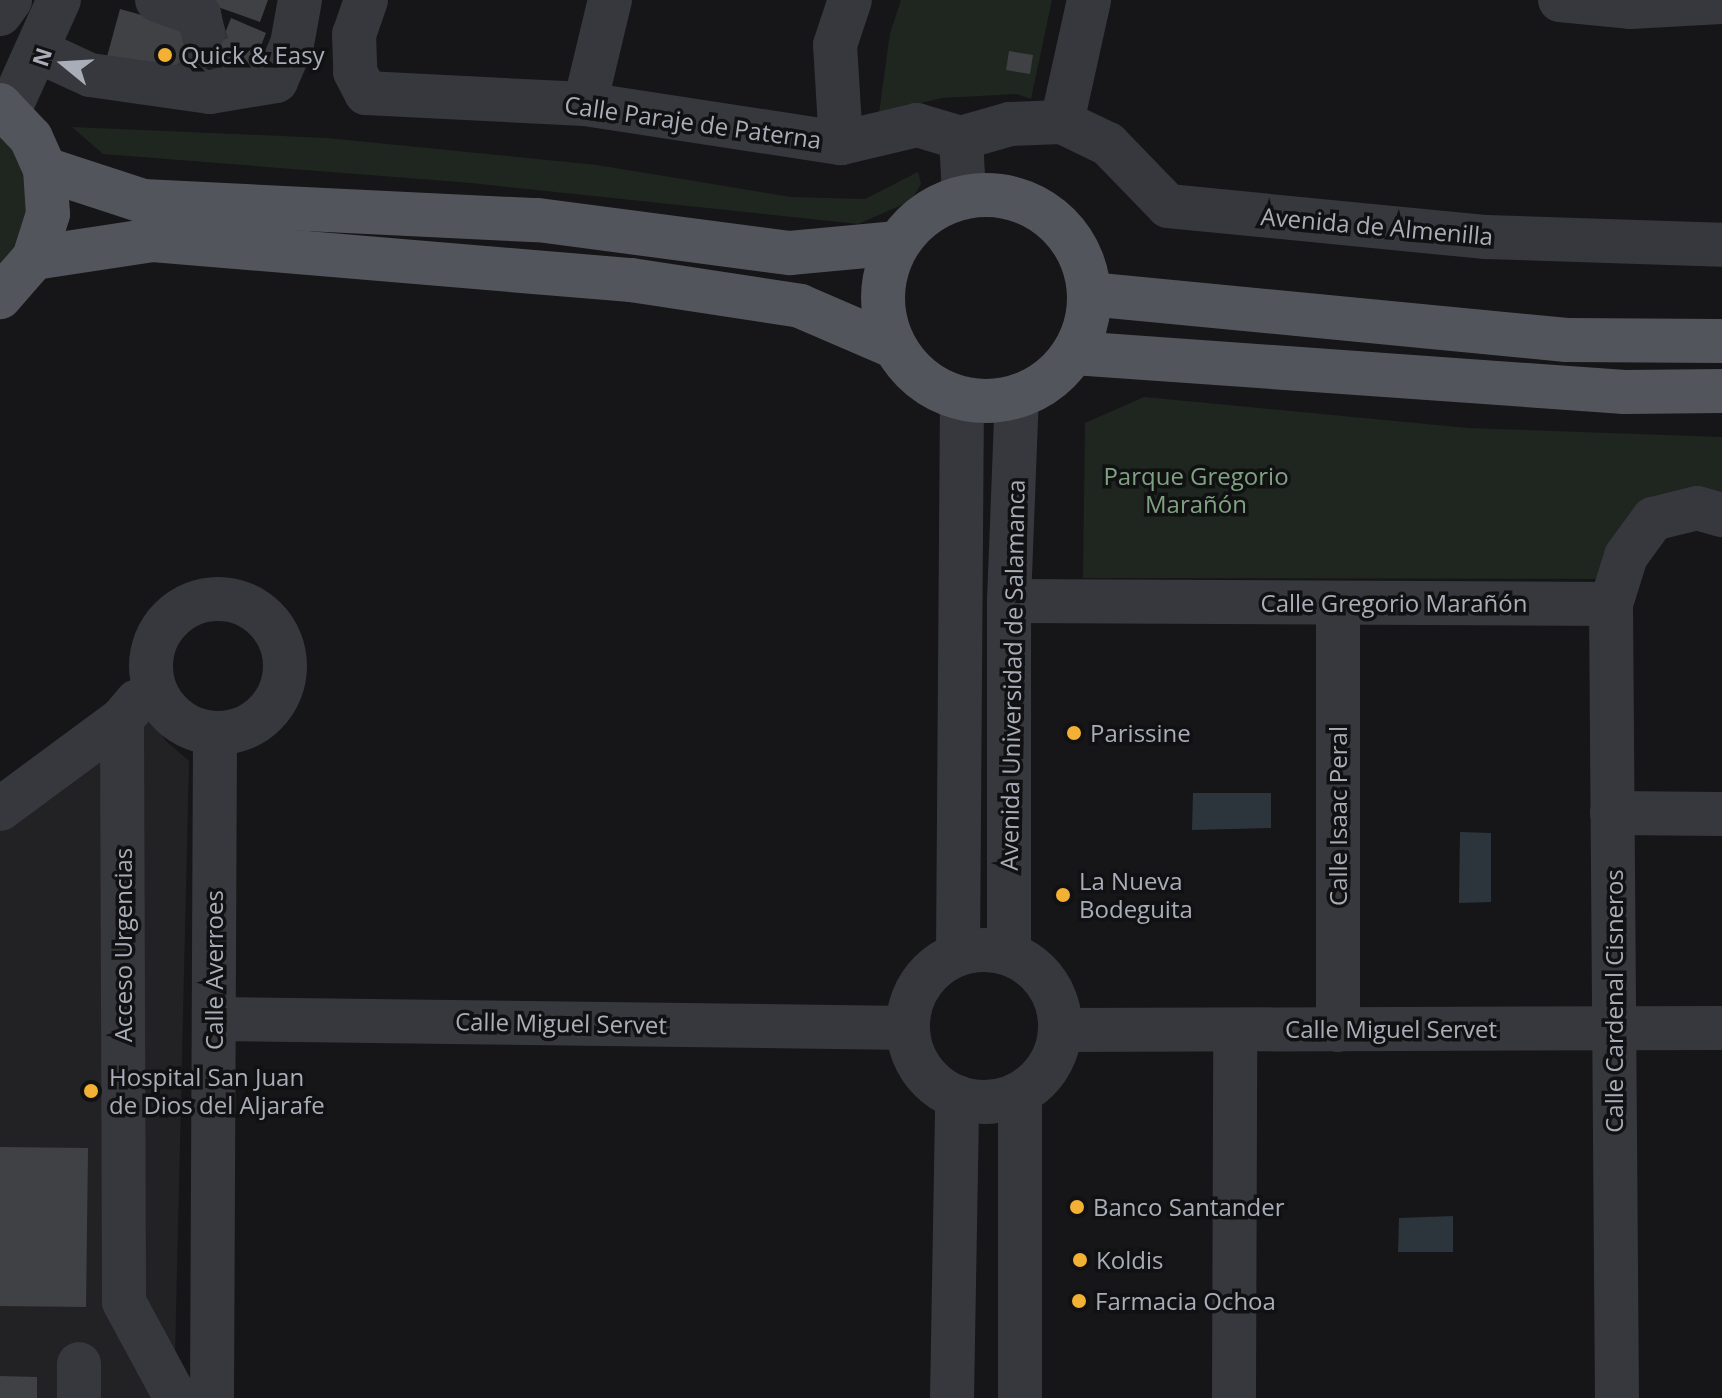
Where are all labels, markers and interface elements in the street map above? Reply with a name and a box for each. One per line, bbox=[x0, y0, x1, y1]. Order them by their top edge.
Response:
north arrow bbox=[24, 24, 104, 104]
place label: Quick & Easy bbox=[181, 41, 325, 69]
text: N bbox=[24, 43, 58, 70]
marker: Quick & Easy bbox=[156, 46, 174, 64]
street label: Calle Paraje de Paterna bbox=[563, 90, 823, 154]
street label: Avenida de Almenilla bbox=[1260, 201, 1494, 251]
park label: Parque Gregorio Marañón bbox=[1103, 462, 1289, 518]
street label: Avenida Universidad de Salamanca bbox=[994, 479, 1030, 871]
street label: Calle Gregorio Marañón bbox=[1261, 589, 1527, 617]
place label: Parissine bbox=[1090, 719, 1191, 747]
marker: Parissine bbox=[1065, 724, 1083, 742]
street label: Calle Isaac Peral bbox=[1324, 726, 1352, 906]
street label: Acceso Urgencias bbox=[109, 848, 137, 1042]
place label: La Nueva Bodeguita bbox=[1079, 867, 1193, 923]
street label: Calle Cardenal Cisneros bbox=[1600, 869, 1628, 1133]
marker: La Nueva Bodeguita bbox=[1054, 886, 1072, 904]
street label: Calle Averroes bbox=[200, 890, 228, 1050]
street label: Calle Miguel Servet bbox=[455, 1007, 667, 1039]
street label: Calle Miguel Servet bbox=[1285, 1015, 1497, 1043]
place label: Hospital San Juan de Dios del Aljarafe bbox=[109, 1063, 325, 1119]
marker: Hospital San Juan de Dios del Aljarafe bbox=[80, 1080, 102, 1102]
place label: Banco Santander bbox=[1093, 1193, 1285, 1221]
marker: Banco Santander bbox=[1068, 1198, 1086, 1216]
place label: Koldis bbox=[1096, 1246, 1163, 1274]
marker: Koldis bbox=[1071, 1251, 1089, 1269]
place label: Farmacia Ochoa bbox=[1095, 1287, 1276, 1315]
marker: Farmacia Ochoa bbox=[1070, 1292, 1088, 1310]

